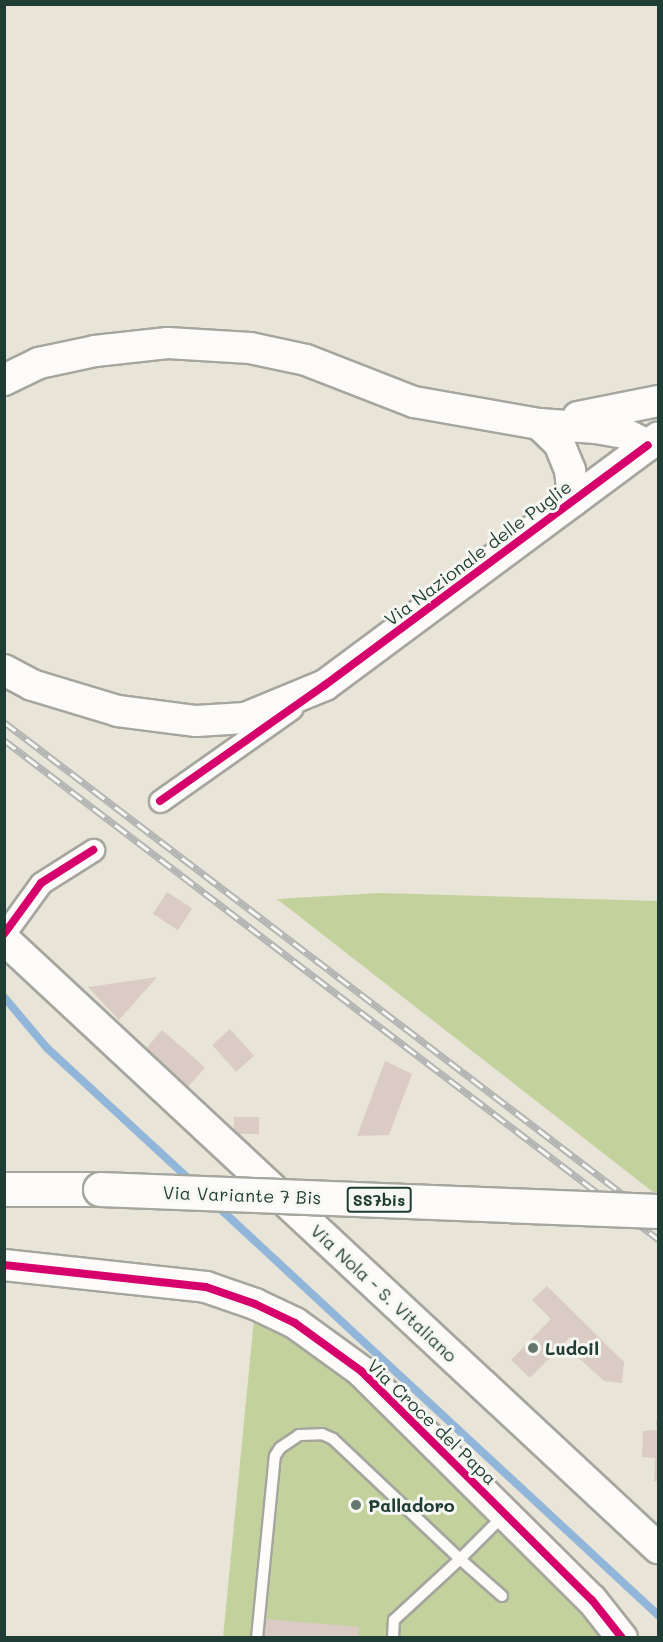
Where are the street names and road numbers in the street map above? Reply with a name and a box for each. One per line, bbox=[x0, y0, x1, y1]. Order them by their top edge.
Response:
street label: Via Nazionale delle Puglie bbox=[380, 476, 576, 630]
street label: Via Variante 7 Bis bbox=[162, 1181, 322, 1209]
road number: SS7bis bbox=[346, 1187, 412, 1213]
street label: Via Nola - S. Vitaliano bbox=[306, 1220, 462, 1366]
street label: Via Croce del Papa bbox=[363, 1355, 501, 1489]

